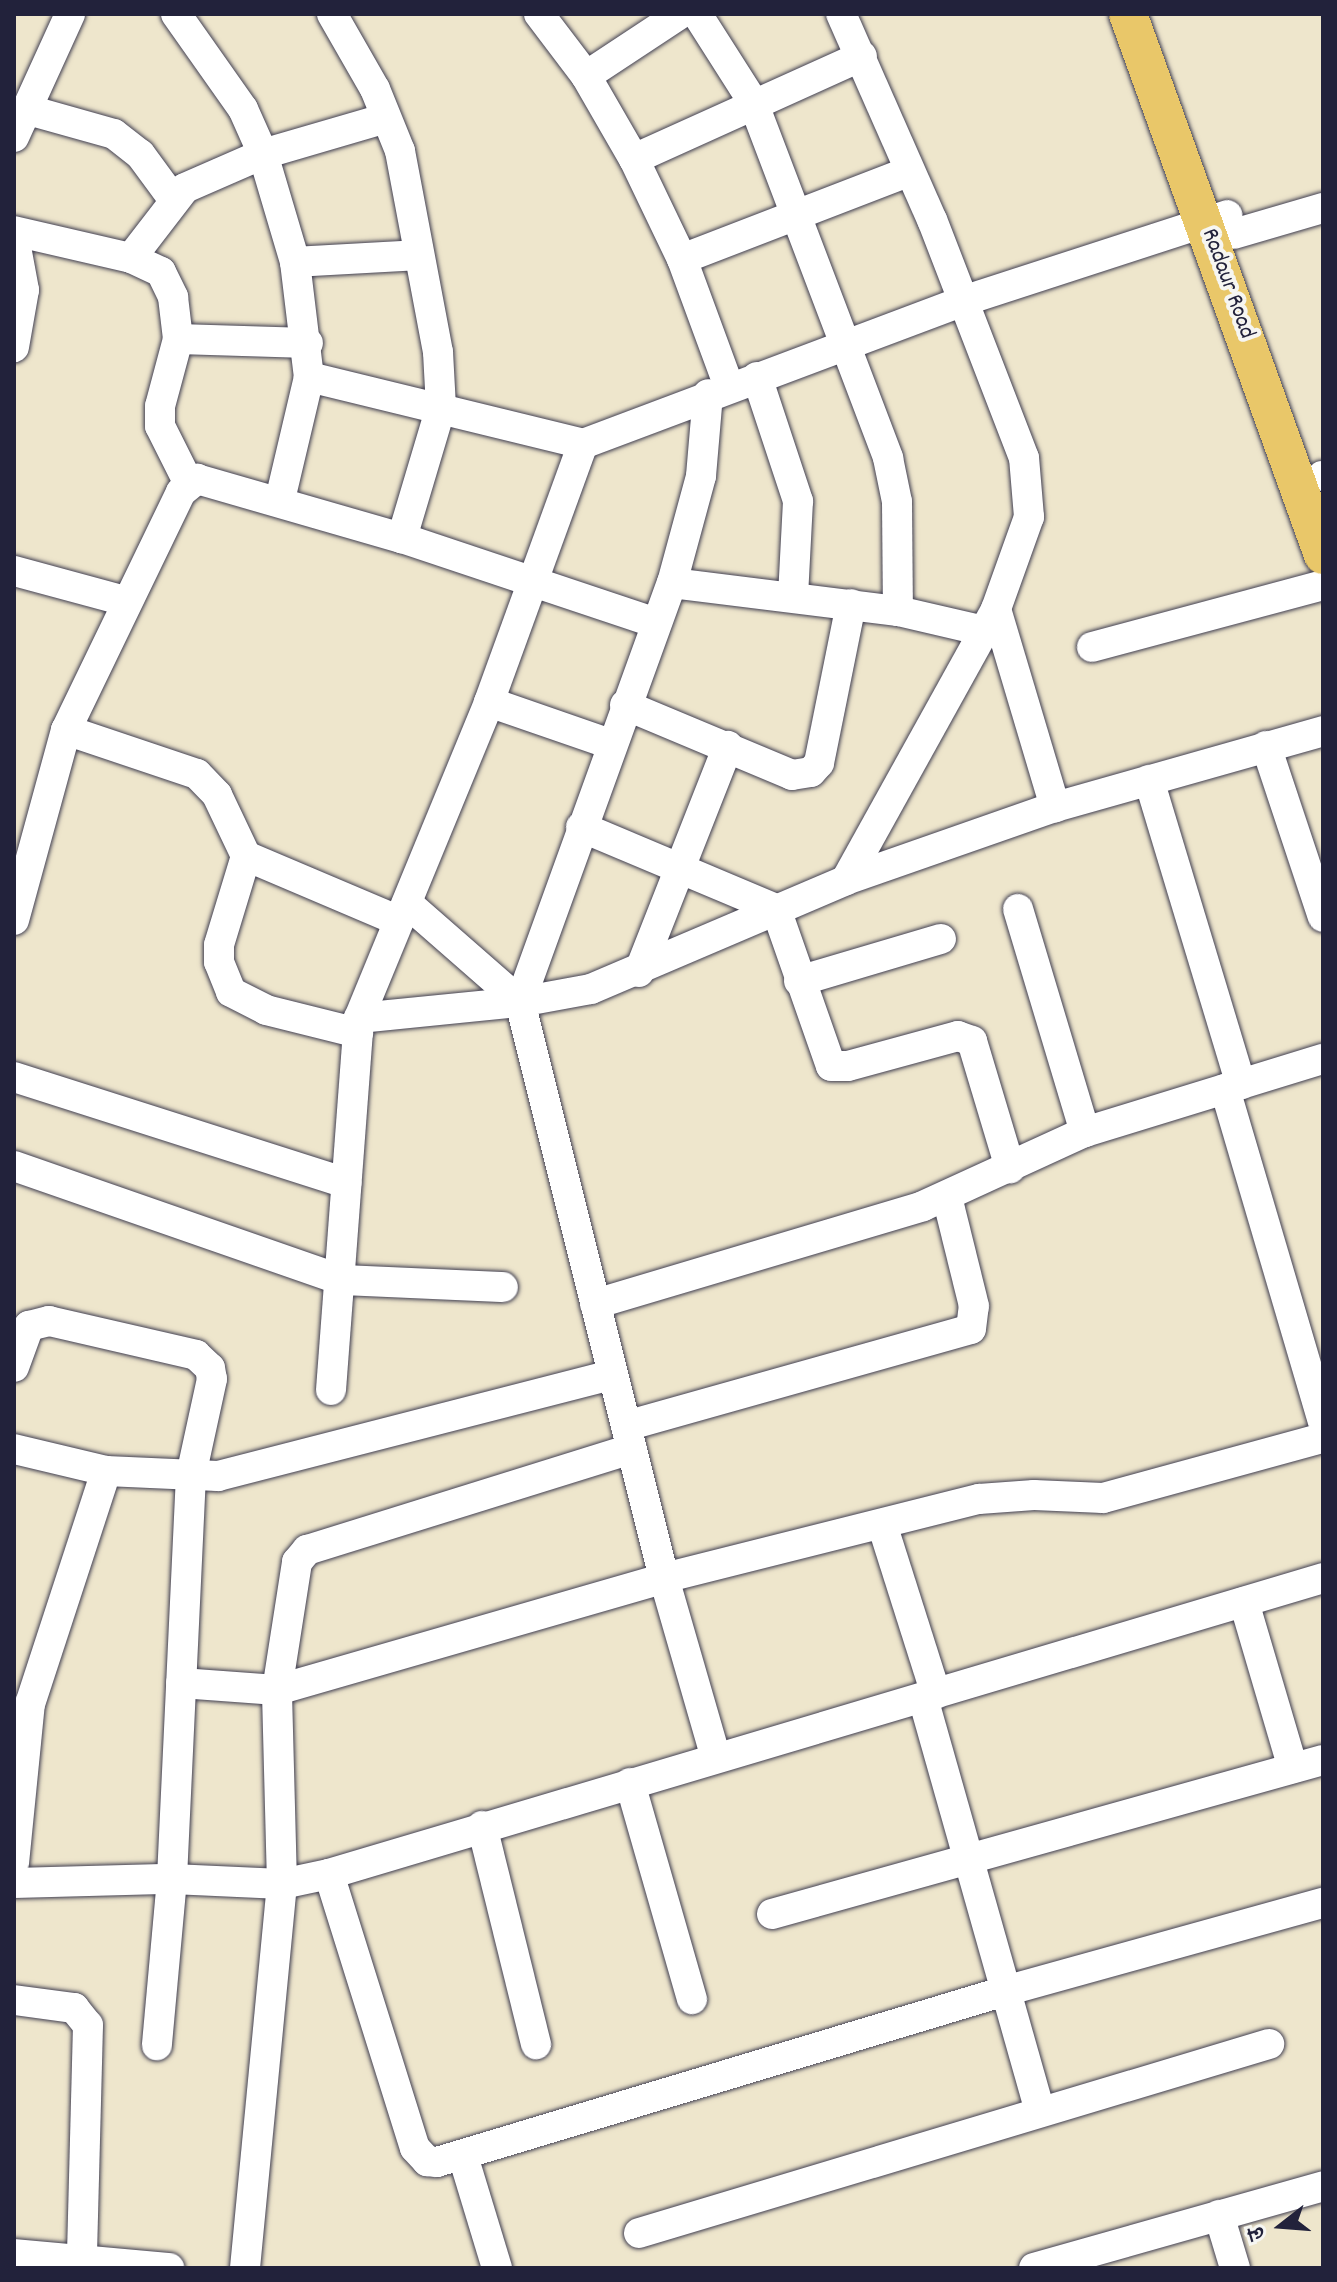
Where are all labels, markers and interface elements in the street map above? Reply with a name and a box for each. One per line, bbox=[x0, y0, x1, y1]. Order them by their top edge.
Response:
street label: Radaur Road bbox=[1194, 225, 1260, 343]
north arrow bbox=[1241, 2186, 1321, 2266]
text: उ bbox=[1241, 2223, 1274, 2244]

